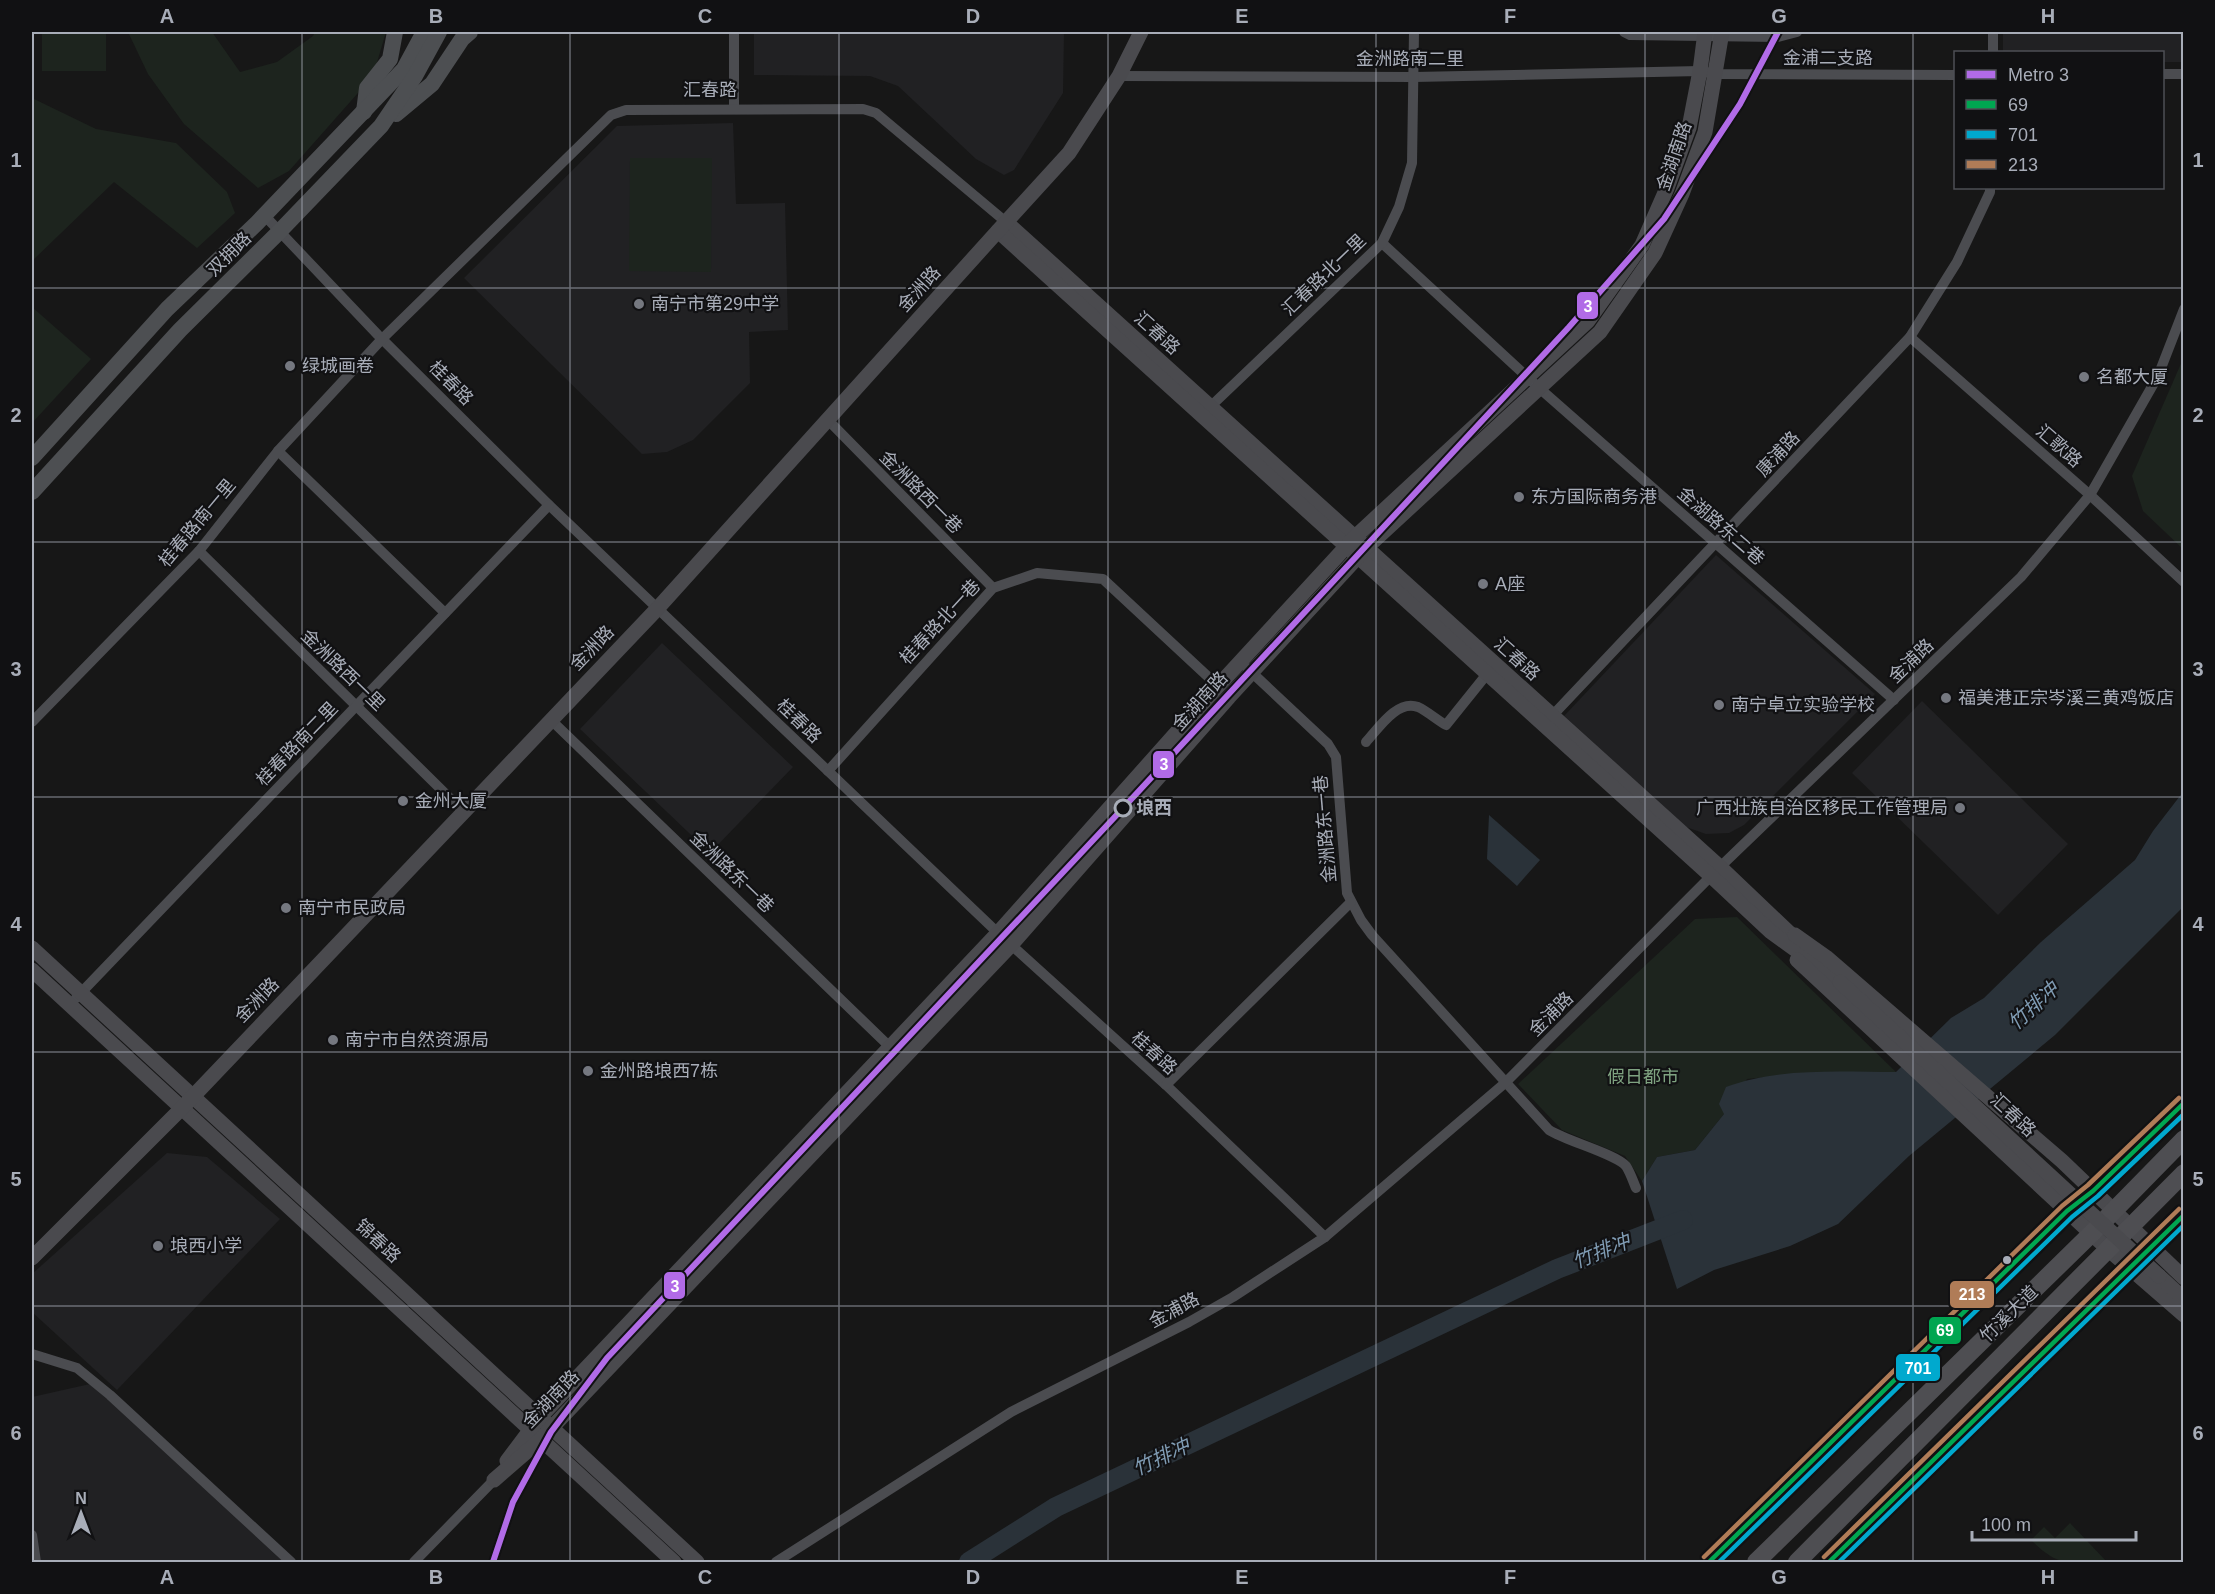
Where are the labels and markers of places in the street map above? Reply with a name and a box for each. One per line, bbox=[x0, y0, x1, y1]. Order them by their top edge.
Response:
place label: 南宁市第29中学 bbox=[651, 294, 779, 314]
marker: 南宁市第29中学 bbox=[632, 297, 646, 311]
place label: 绿城画卷 bbox=[302, 356, 374, 376]
marker: 绿城画卷 bbox=[283, 359, 297, 373]
place label: 名都大厦 bbox=[2096, 367, 2168, 387]
marker: 名都大厦 bbox=[2077, 370, 2091, 384]
place label: 东方国际商务港 bbox=[1531, 487, 1657, 507]
marker: 东方国际商务港 bbox=[1512, 490, 1526, 504]
place label: A座 bbox=[1495, 574, 1525, 594]
marker: A座 bbox=[1476, 577, 1490, 591]
place label: 福美港正宗岑溪三黄鸡饭店 bbox=[1958, 688, 2174, 708]
marker: 福美港正宗岑溪三黄鸡饭店 bbox=[1939, 691, 1953, 705]
place label: 南宁卓立实验学校 bbox=[1731, 695, 1875, 715]
marker: 南宁卓立实验学校 bbox=[1712, 698, 1726, 712]
place label: 金州大厦 bbox=[415, 791, 487, 811]
marker: 金州大厦 bbox=[396, 794, 410, 808]
place label: 埌西 bbox=[1136, 798, 1172, 818]
place label: 广西壮族自治区移民工作管理局 bbox=[1696, 798, 1948, 818]
marker: 埌西 bbox=[1114, 799, 1132, 817]
marker: 广西壮族自治区移民工作管理局 bbox=[1953, 801, 1967, 815]
place label: 南宁市民政局 bbox=[298, 898, 406, 918]
marker: 南宁市民政局 bbox=[279, 901, 293, 915]
place label: 南宁市自然资源局 bbox=[345, 1030, 489, 1050]
marker: 南宁市自然资源局 bbox=[326, 1033, 340, 1047]
place label: 金州路埌西7栋 bbox=[600, 1061, 718, 1081]
marker: 金州路埌西7栋 bbox=[581, 1064, 595, 1078]
place label: 埌西小学 bbox=[170, 1236, 242, 1256]
marker: 埌西小学 bbox=[151, 1239, 165, 1253]
unlabelled marker bbox=[2001, 1254, 2013, 1266]

